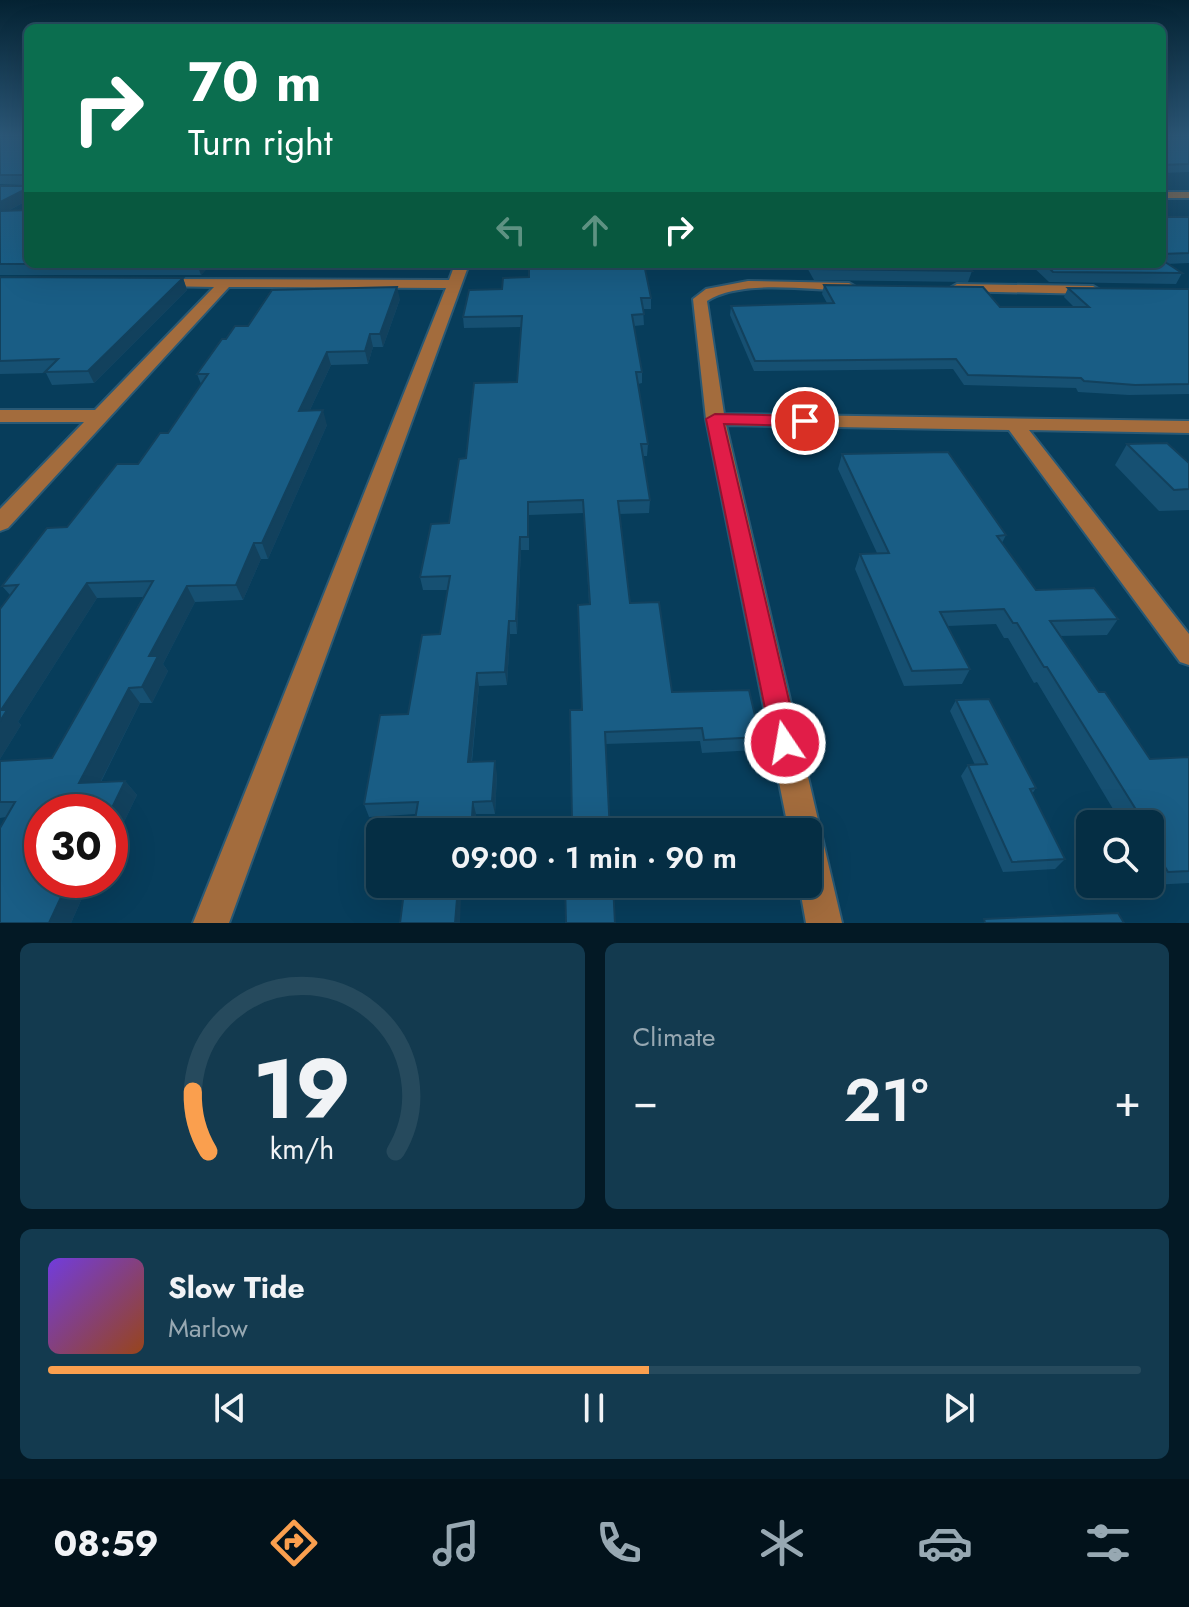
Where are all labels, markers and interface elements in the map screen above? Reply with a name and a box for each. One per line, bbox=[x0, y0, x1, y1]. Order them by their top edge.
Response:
text: 70 m bbox=[188, 41, 322, 122]
icon: right bbox=[56, 56, 160, 160]
text: Turn right bbox=[188, 116, 333, 168]
icon: left bbox=[489, 208, 533, 252]
icon: ahead bbox=[573, 208, 617, 252]
icon: right bbox=[657, 208, 701, 252]
pin bbox=[771, 387, 839, 455]
icon: arrive bbox=[783, 399, 827, 443]
position arrow bbox=[743, 701, 827, 785]
speed limit sign: 30 bbox=[24, 794, 128, 898]
map controls bbox=[1076, 810, 1164, 898]
button: search bbox=[1076, 810, 1164, 898]
text: 09:00 · 1 min · 90 m bbox=[451, 836, 737, 879]
text: Climate bbox=[633, 1018, 715, 1056]
text: 19 bbox=[253, 1029, 351, 1149]
text: 21° bbox=[844, 1057, 929, 1144]
text: − bbox=[633, 1069, 658, 1133]
text: + bbox=[1114, 1069, 1141, 1133]
text: km/h bbox=[270, 1128, 335, 1170]
text: Slow Tide bbox=[168, 1266, 305, 1309]
text: Marlow bbox=[168, 1309, 248, 1347]
icon: previous bbox=[208, 1386, 252, 1430]
icon: pause bbox=[572, 1386, 616, 1430]
icon: next bbox=[937, 1386, 981, 1430]
icon: directions bbox=[266, 1515, 322, 1571]
icon: music bbox=[428, 1515, 484, 1571]
icon: phone bbox=[591, 1515, 647, 1571]
icon: climate bbox=[754, 1515, 810, 1571]
icon: car bbox=[917, 1515, 973, 1571]
icon: filters bbox=[1080, 1515, 1136, 1571]
text: 08:59 bbox=[53, 1517, 159, 1569]

